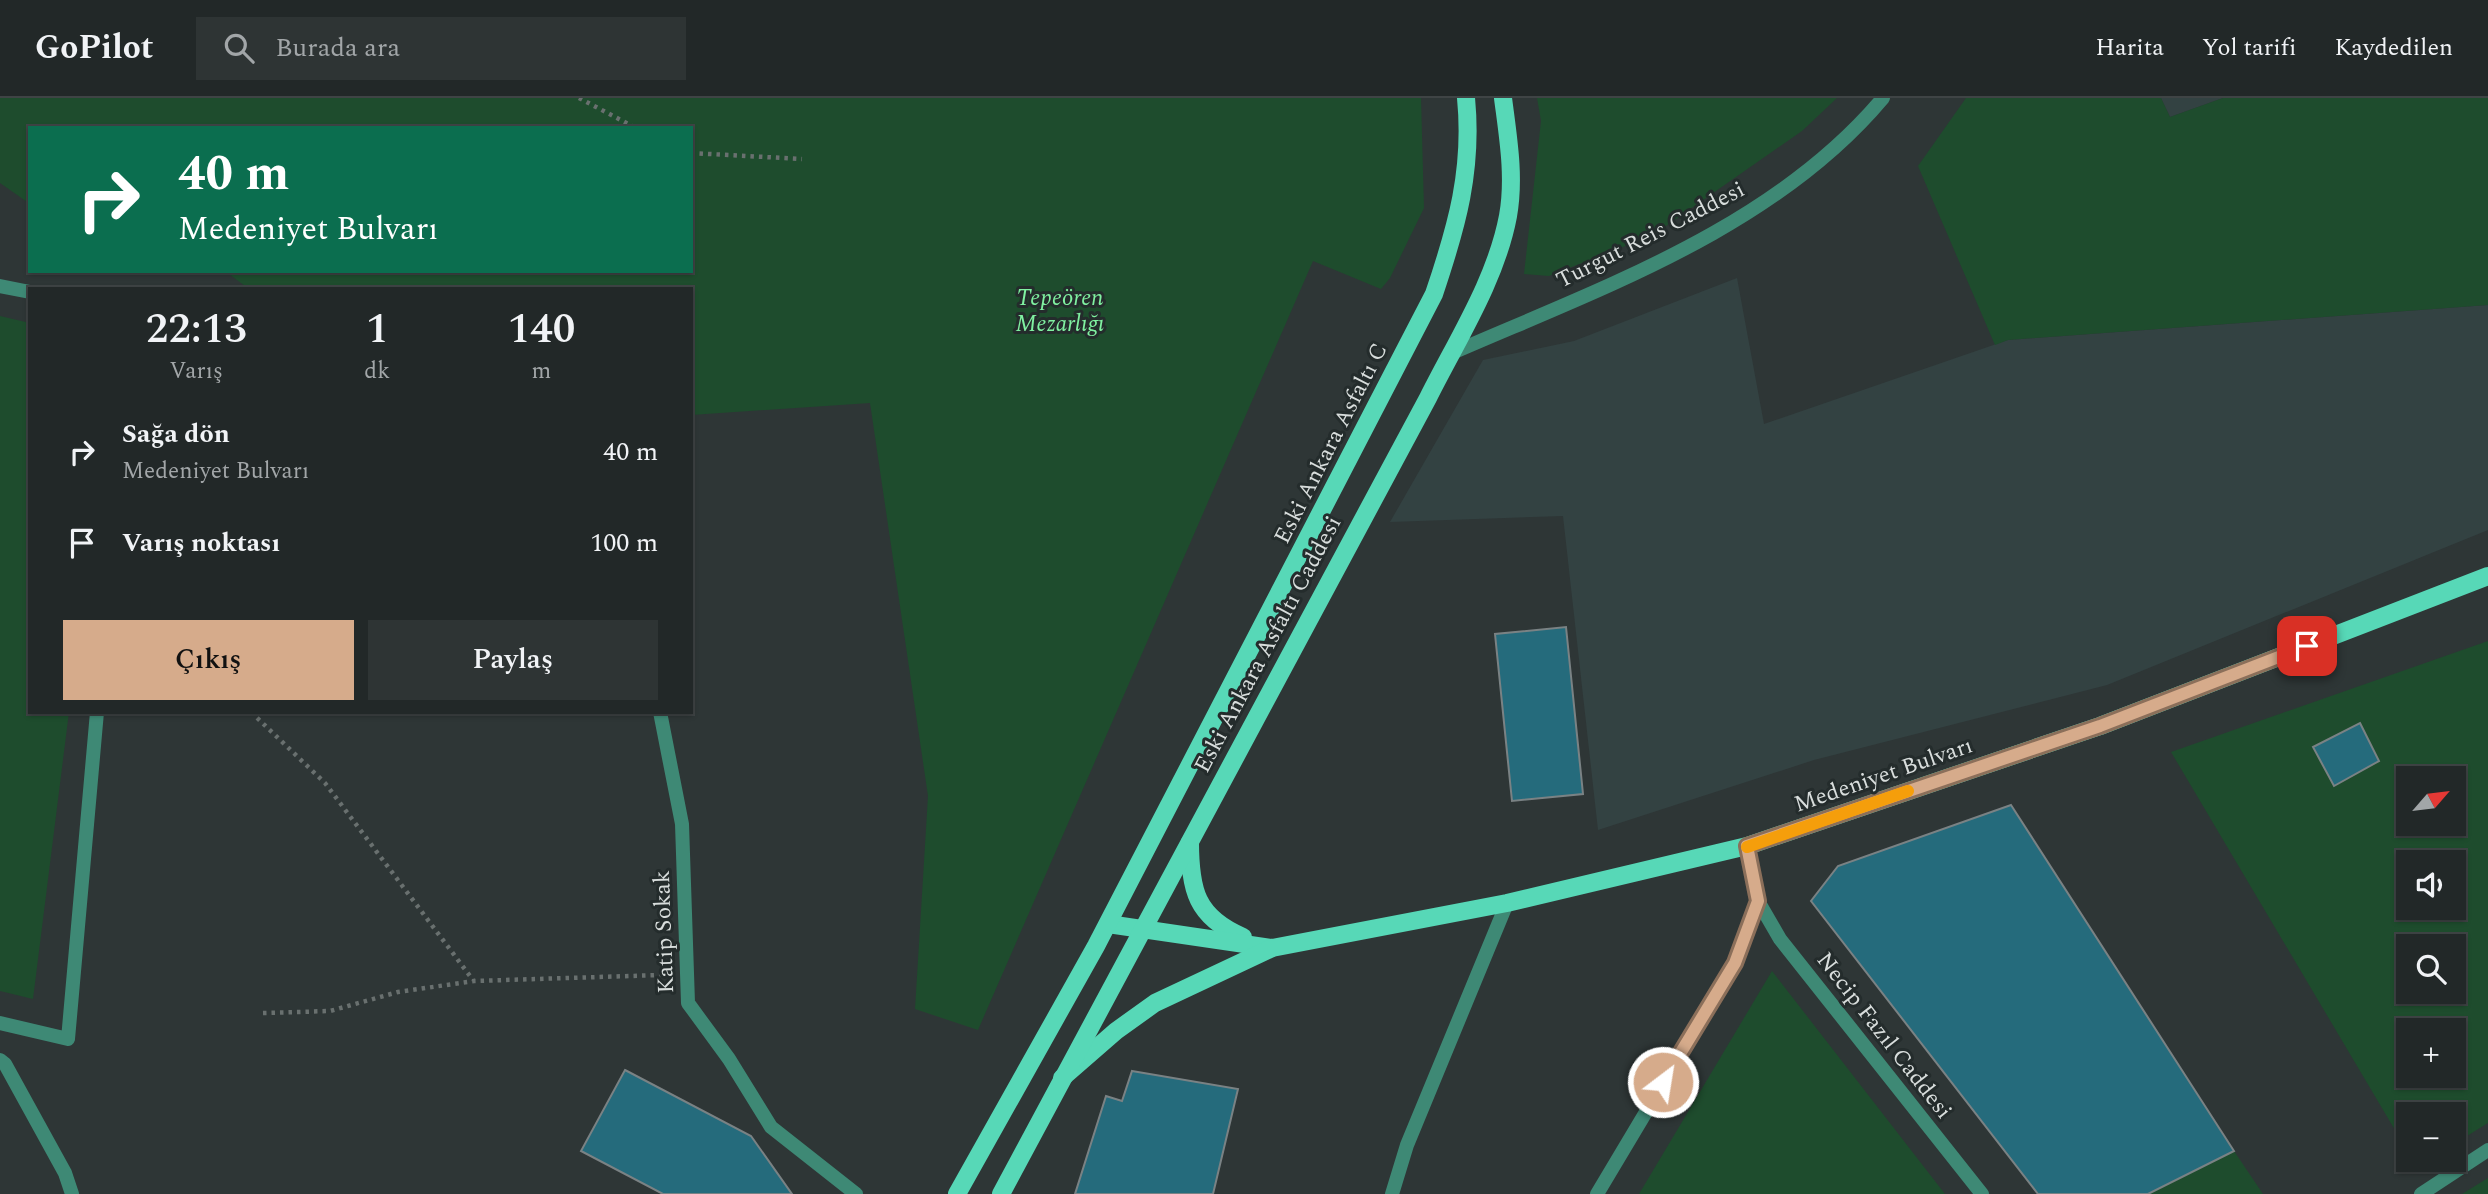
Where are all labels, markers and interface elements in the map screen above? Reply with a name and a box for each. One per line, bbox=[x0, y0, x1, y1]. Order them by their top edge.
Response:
search box bbox=[196, 17, 686, 80]
text: GoPilot bbox=[35, 23, 154, 73]
text: Burada ara bbox=[276, 28, 400, 68]
icon: search bbox=[220, 29, 258, 67]
text: Harita bbox=[2095, 30, 2164, 66]
text: Yol tarifi bbox=[2202, 30, 2296, 66]
text: Kaydedilen bbox=[2334, 30, 2453, 66]
text: 40 m bbox=[178, 137, 289, 212]
icon: right bbox=[63, 154, 154, 245]
street label: Turgut Reis Caddesi bbox=[1550, 173, 1751, 298]
text: Medeniyet Bulvarı bbox=[178, 205, 438, 254]
park label: Tepeören Mezarlığı bbox=[1016, 281, 1104, 342]
text: 22:13 bbox=[146, 298, 247, 361]
text: 1 bbox=[366, 298, 388, 361]
text: 140 bbox=[508, 298, 575, 361]
street label: Eski Ankara Asfaltı C bbox=[1265, 337, 1397, 550]
text: Varış bbox=[169, 354, 223, 389]
text: dk bbox=[364, 354, 390, 389]
text: m bbox=[532, 354, 551, 389]
text: Sağa dön bbox=[122, 414, 230, 454]
text: 40 m bbox=[603, 432, 658, 472]
icon: right bbox=[63, 433, 101, 471]
text: Medeniyet Bulvarı bbox=[122, 454, 309, 489]
street label: Eski Ankara Asfaltı Caddesi bbox=[1186, 510, 1351, 779]
text: Varış noktası bbox=[122, 523, 280, 563]
text: 100 m bbox=[590, 523, 658, 563]
icon: arrive bbox=[63, 524, 101, 562]
pin bbox=[2277, 616, 2337, 676]
button: Çıkış bbox=[63, 620, 354, 700]
button: Paylaş bbox=[368, 620, 658, 700]
icon: arrive bbox=[2288, 627, 2326, 665]
street label: Medeniyet Bulvarı bbox=[1789, 728, 1978, 822]
north arrow bbox=[2396, 766, 2466, 836]
map controls bbox=[2396, 766, 2466, 1172]
button: sound bbox=[2396, 850, 2466, 920]
street label: Katip Sokak bbox=[645, 870, 684, 994]
button: search bbox=[2396, 934, 2466, 1004]
street label: Necip Fazıl Caddesi bbox=[1807, 945, 1960, 1127]
button: + bbox=[2396, 1018, 2466, 1088]
position arrow bbox=[1626, 1045, 1700, 1119]
button: − bbox=[2396, 1102, 2466, 1172]

